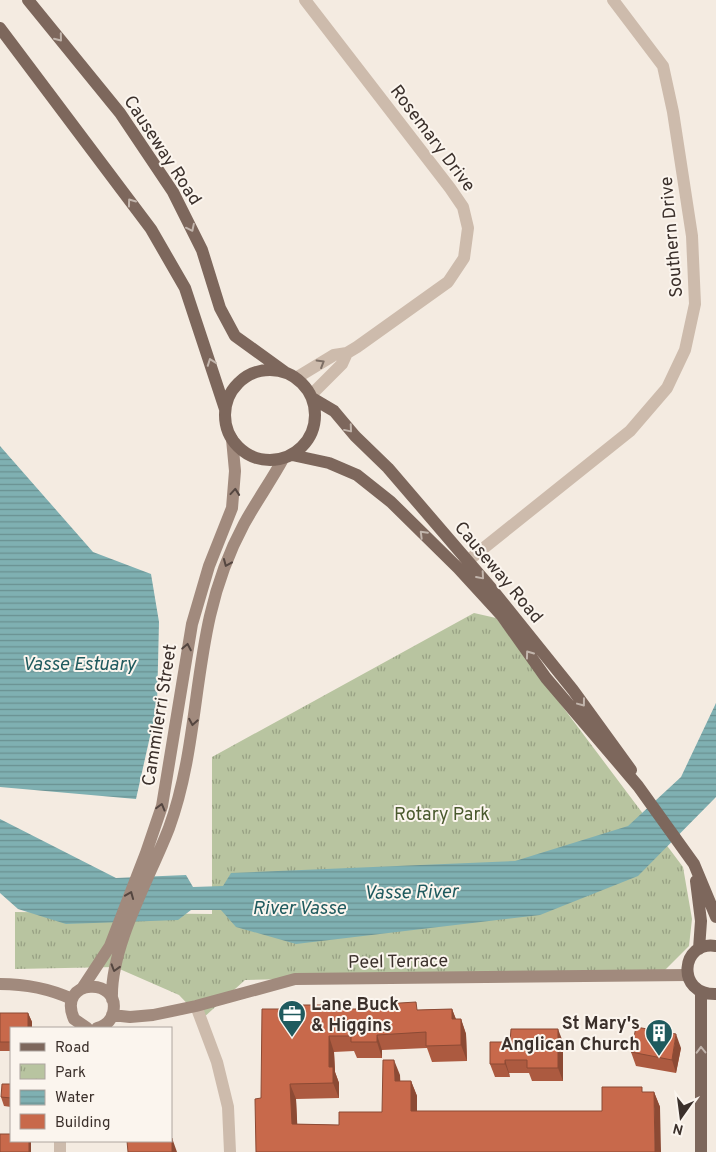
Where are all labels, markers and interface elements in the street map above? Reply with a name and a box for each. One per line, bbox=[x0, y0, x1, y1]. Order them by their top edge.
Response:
one-way arrow bbox=[53, 32, 61, 41]
street label: Rosemary Drive bbox=[384, 81, 480, 197]
street label: Causeway Road bbox=[118, 91, 206, 210]
street label: Southern Drive bbox=[656, 175, 689, 298]
one-way arrow bbox=[128, 198, 137, 208]
one-way arrow bbox=[185, 223, 195, 232]
one-way arrow bbox=[207, 358, 217, 367]
one-way arrow bbox=[315, 360, 324, 370]
one-way arrow bbox=[344, 423, 352, 432]
one-way arrow bbox=[229, 488, 240, 496]
street label: Causeway Road bbox=[448, 517, 547, 629]
one-way arrow bbox=[420, 531, 429, 540]
one-way arrow bbox=[223, 559, 233, 567]
one-way arrow bbox=[475, 570, 484, 579]
one-way arrow bbox=[181, 642, 192, 651]
street label: Cammilerri Street bbox=[138, 643, 183, 788]
one-way arrow bbox=[526, 650, 535, 660]
water label: Vasse Estuary bbox=[22, 653, 137, 677]
one-way arrow bbox=[577, 697, 585, 706]
one-way arrow bbox=[188, 717, 198, 726]
one-way arrow bbox=[155, 803, 166, 812]
park label: Rotary Park bbox=[394, 804, 490, 827]
water label: Vasse River bbox=[364, 880, 460, 906]
one-way arrow bbox=[124, 891, 134, 900]
water label: River Vasse bbox=[252, 897, 346, 921]
street label: Peel Terrace bbox=[348, 950, 448, 975]
one-way arrow bbox=[111, 963, 121, 972]
place label: Lane Buck & Higgins bbox=[311, 994, 399, 1038]
office icon: Lane Buck & Higgins bbox=[277, 999, 307, 1038]
place label: St Mary's Anglican Church bbox=[500, 1013, 640, 1057]
building icon: St Mary's Anglican Church bbox=[644, 1018, 674, 1057]
legend bbox=[10, 1027, 172, 1142]
text: Road bbox=[55, 1039, 90, 1058]
one-way arrow bbox=[696, 1046, 706, 1054]
text: Park bbox=[55, 1064, 86, 1083]
text: Water bbox=[55, 1089, 95, 1108]
north arrow bbox=[656, 1092, 706, 1142]
text: Building bbox=[55, 1114, 110, 1133]
text: N bbox=[671, 1119, 685, 1138]

